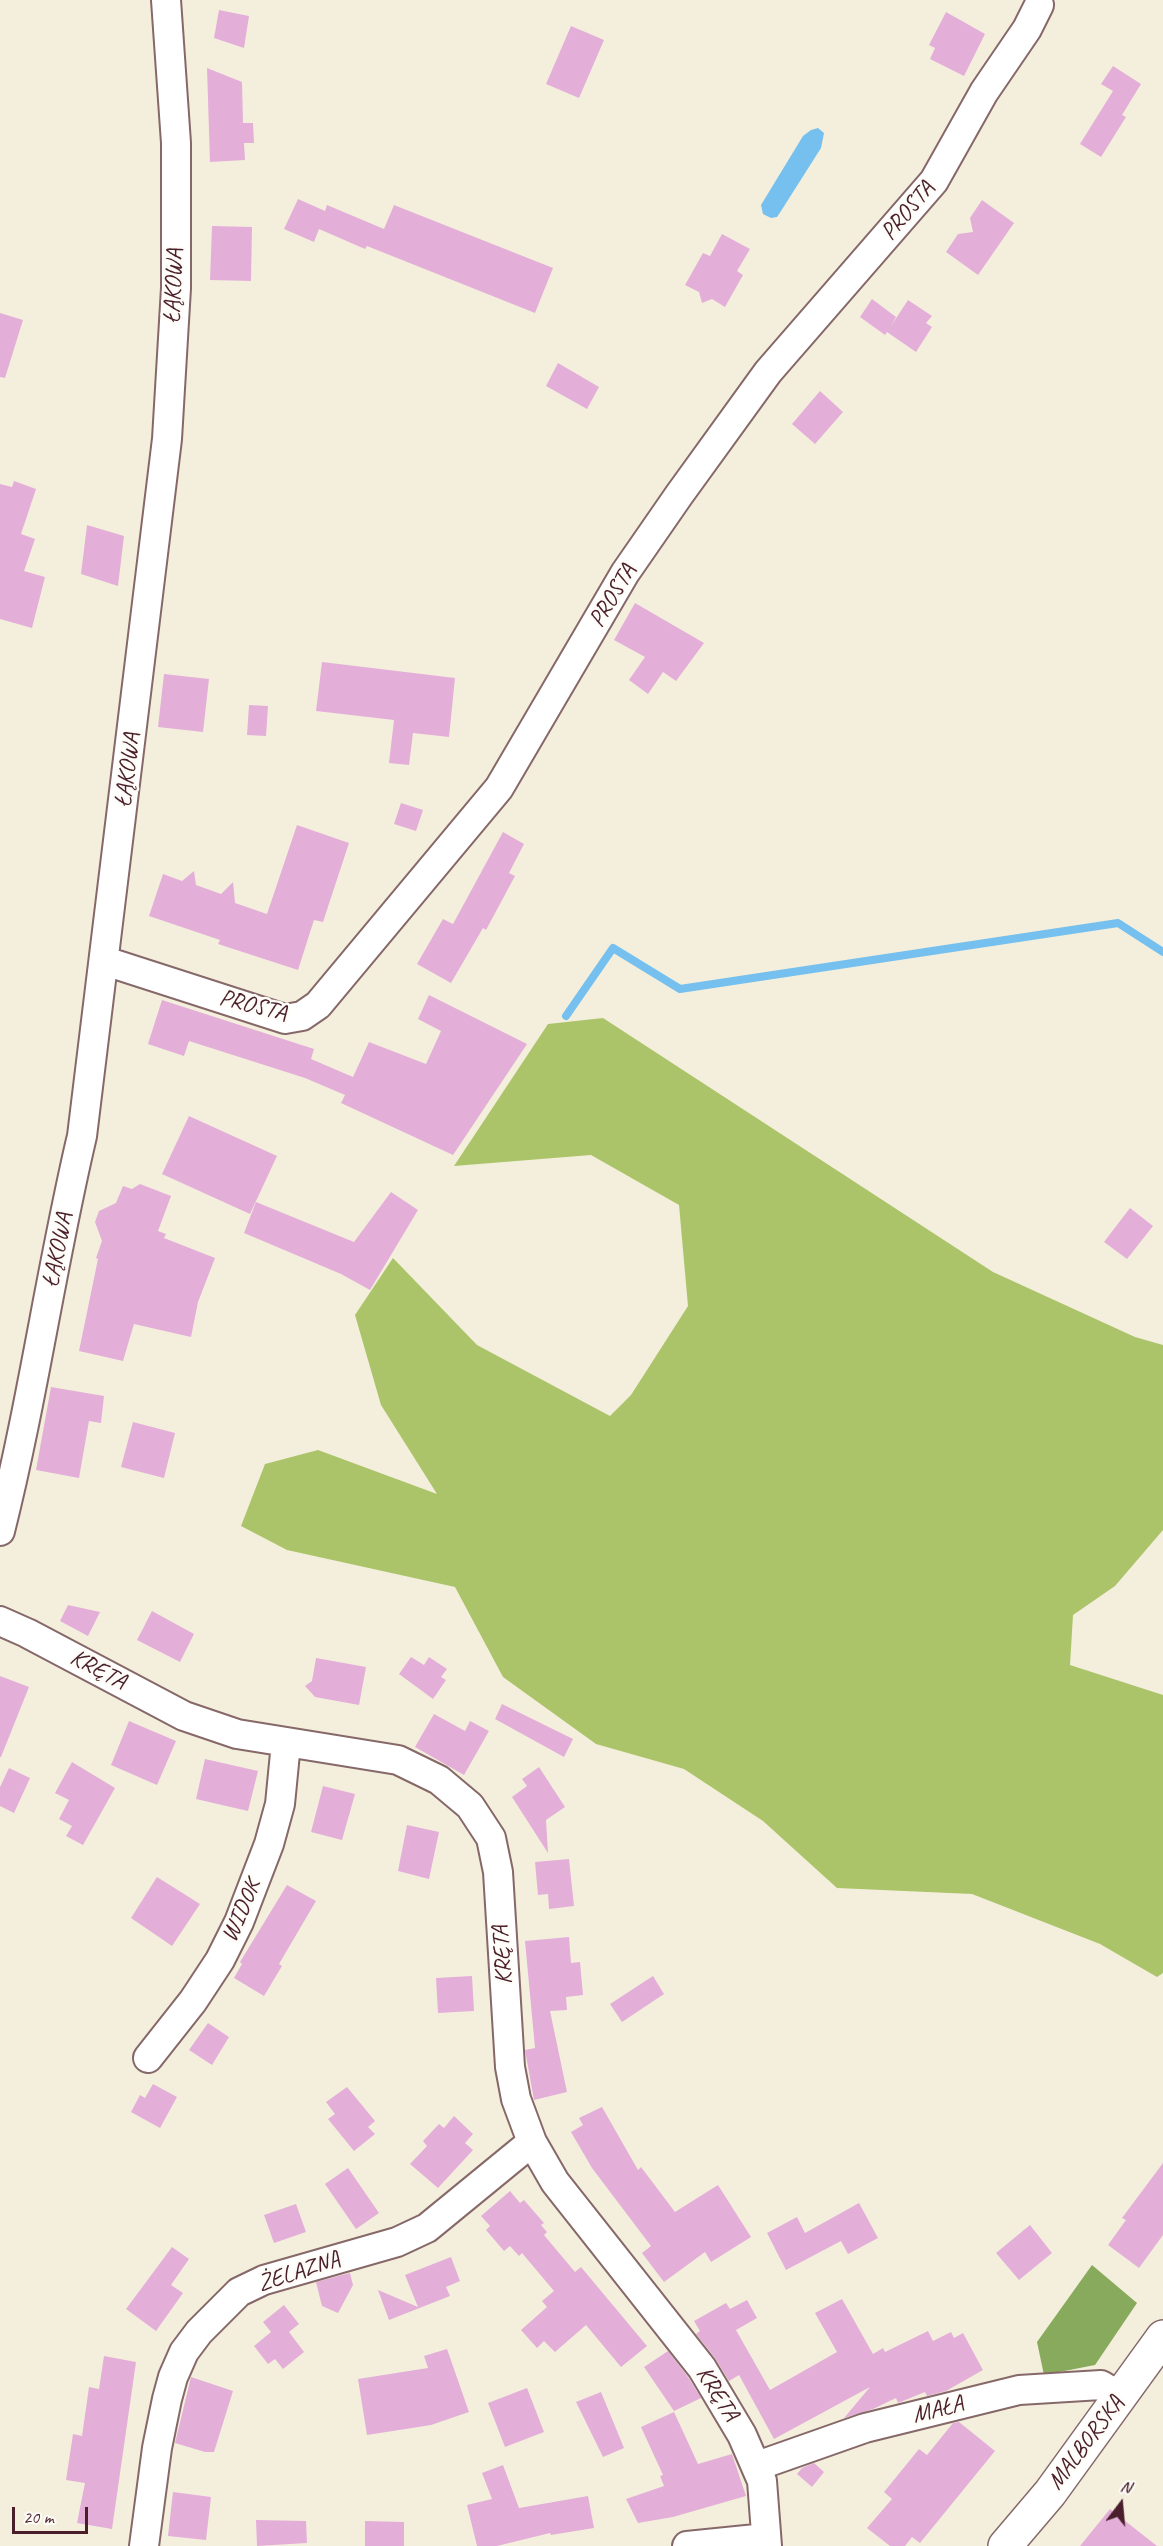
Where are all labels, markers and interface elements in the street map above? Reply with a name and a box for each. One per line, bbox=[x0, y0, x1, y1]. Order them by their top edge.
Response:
street label: PROSTA bbox=[875, 176, 941, 246]
street label: ŁĄKOWA bbox=[158, 248, 190, 324]
street label: PROSTA bbox=[583, 559, 643, 633]
street label: ŁĄKOWA bbox=[109, 731, 147, 809]
street label: PROSTA bbox=[216, 984, 290, 1028]
street label: ŁĄKOWA bbox=[37, 1211, 79, 1289]
street label: KRĘTA bbox=[65, 1643, 131, 1697]
street label: WIDOK bbox=[216, 1876, 268, 1946]
street label: KRĘTA bbox=[487, 1925, 519, 1985]
street label: ŻELAZNA bbox=[254, 2245, 344, 2299]
street label: KRĘTA bbox=[689, 2361, 745, 2427]
street label: MAŁA bbox=[909, 2390, 967, 2430]
street label: MALBORSKA bbox=[1041, 2390, 1131, 2496]
north arrow bbox=[1091, 2474, 1151, 2534]
text: N bbox=[1118, 2476, 1133, 2498]
scale bar bbox=[15, 2495, 92, 2533]
text: 20 m bbox=[23, 2506, 54, 2528]

